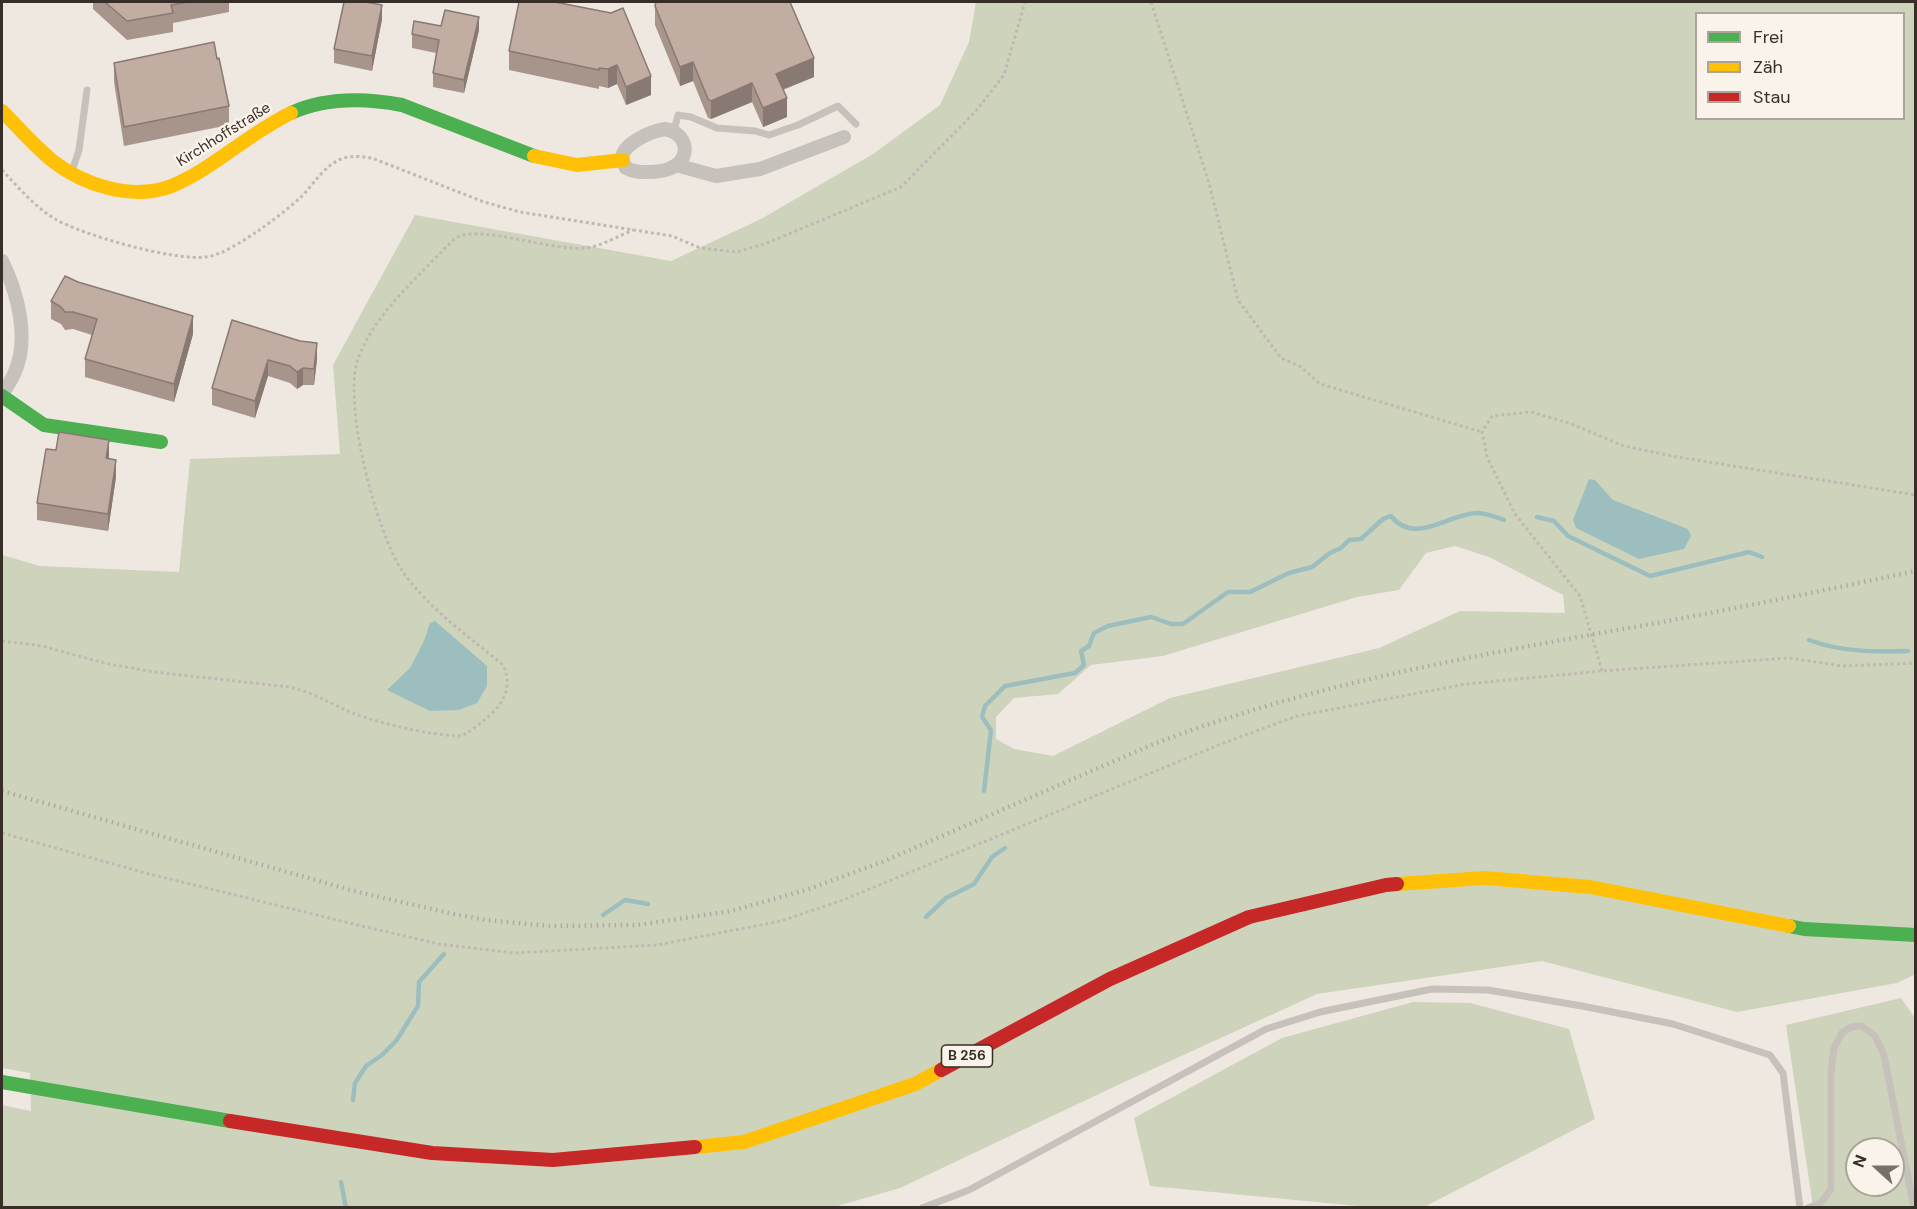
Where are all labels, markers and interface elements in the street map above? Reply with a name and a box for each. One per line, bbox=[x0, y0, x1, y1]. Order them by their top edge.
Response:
legend bbox=[1695, 12, 1905, 120]
text: Frei bbox=[1753, 25, 1784, 49]
text: Zäh bbox=[1753, 55, 1783, 79]
text: Stau bbox=[1753, 85, 1791, 109]
street label: Kirchhoffstraße bbox=[174, 99, 274, 171]
road number: B 256 bbox=[942, 1045, 992, 1067]
north arrow bbox=[1845, 1137, 1905, 1197]
text: N bbox=[1848, 1152, 1871, 1170]

